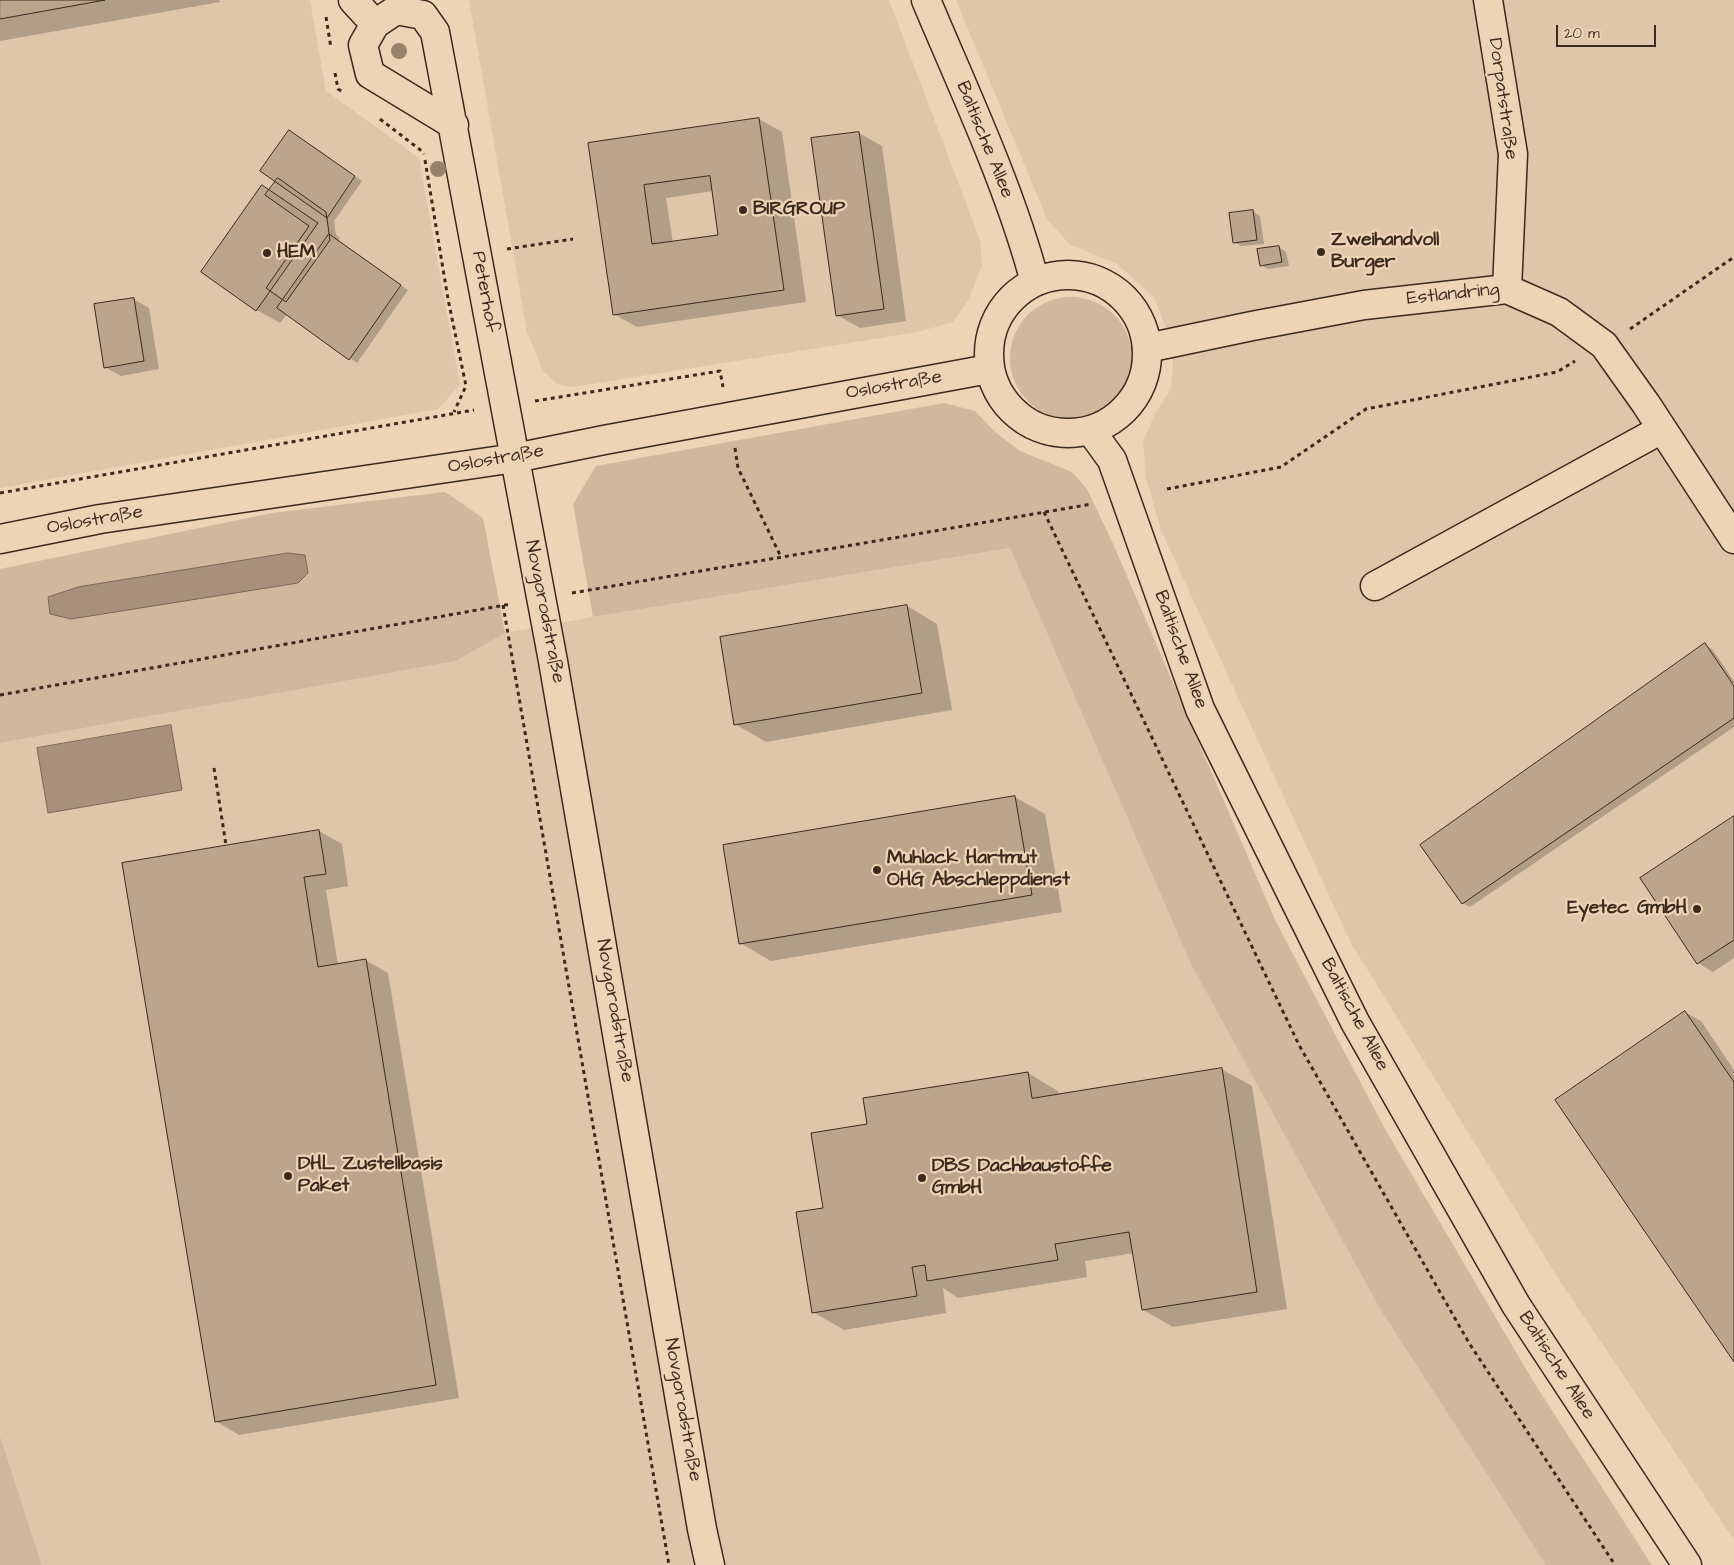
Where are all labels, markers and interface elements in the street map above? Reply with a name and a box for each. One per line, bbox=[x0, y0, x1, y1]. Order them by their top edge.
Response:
scale bar bbox=[1559, 15, 1659, 47]
text: 20 m bbox=[1564, 23, 1600, 44]
street label: Dorpatstraße bbox=[1482, 37, 1522, 161]
street label: Baltische Allee bbox=[950, 78, 1018, 202]
place label: BIRGROUP bbox=[753, 199, 845, 221]
marker: BIRGROUP bbox=[737, 204, 749, 216]
place label: Zweihandvoll Burger bbox=[1331, 230, 1439, 274]
place label: HEM bbox=[277, 242, 315, 264]
marker: Zweihandvoll Burger bbox=[1315, 246, 1327, 258]
marker: HEM bbox=[261, 247, 273, 259]
street label: Peterhof bbox=[466, 250, 502, 334]
street label: Estlandring bbox=[1406, 279, 1500, 311]
street label: Oslostraße bbox=[844, 366, 944, 406]
street label: Oslostraße bbox=[446, 440, 546, 480]
street label: Oslostraße bbox=[45, 501, 145, 541]
street label: Novgorodstraße bbox=[519, 539, 569, 685]
street label: Baltische Allee bbox=[1148, 588, 1212, 712]
place label: Muhlack Hartmut OHG Abschleppdienst bbox=[887, 848, 1070, 892]
marker: Muhlack Hartmut OHG Abschleppdienst bbox=[871, 864, 883, 876]
place label: Eyetec GmbH bbox=[1567, 898, 1687, 920]
marker: Eyetec GmbH bbox=[1691, 903, 1703, 915]
street label: Novgorodstraße bbox=[590, 938, 638, 1084]
street label: Baltische Allee bbox=[1315, 955, 1393, 1075]
place label: DHL Zustellbasis Paket bbox=[298, 1154, 443, 1198]
place label: DBS Dachbaustoffe GmbH bbox=[932, 1156, 1112, 1200]
marker: DHL Zustellbasis Paket bbox=[282, 1170, 294, 1182]
marker: DBS Dachbaustoffe GmbH bbox=[916, 1172, 928, 1184]
street label: Baltische Allee bbox=[1513, 1308, 1599, 1424]
street label: Novgorodstraße bbox=[658, 1337, 706, 1483]

